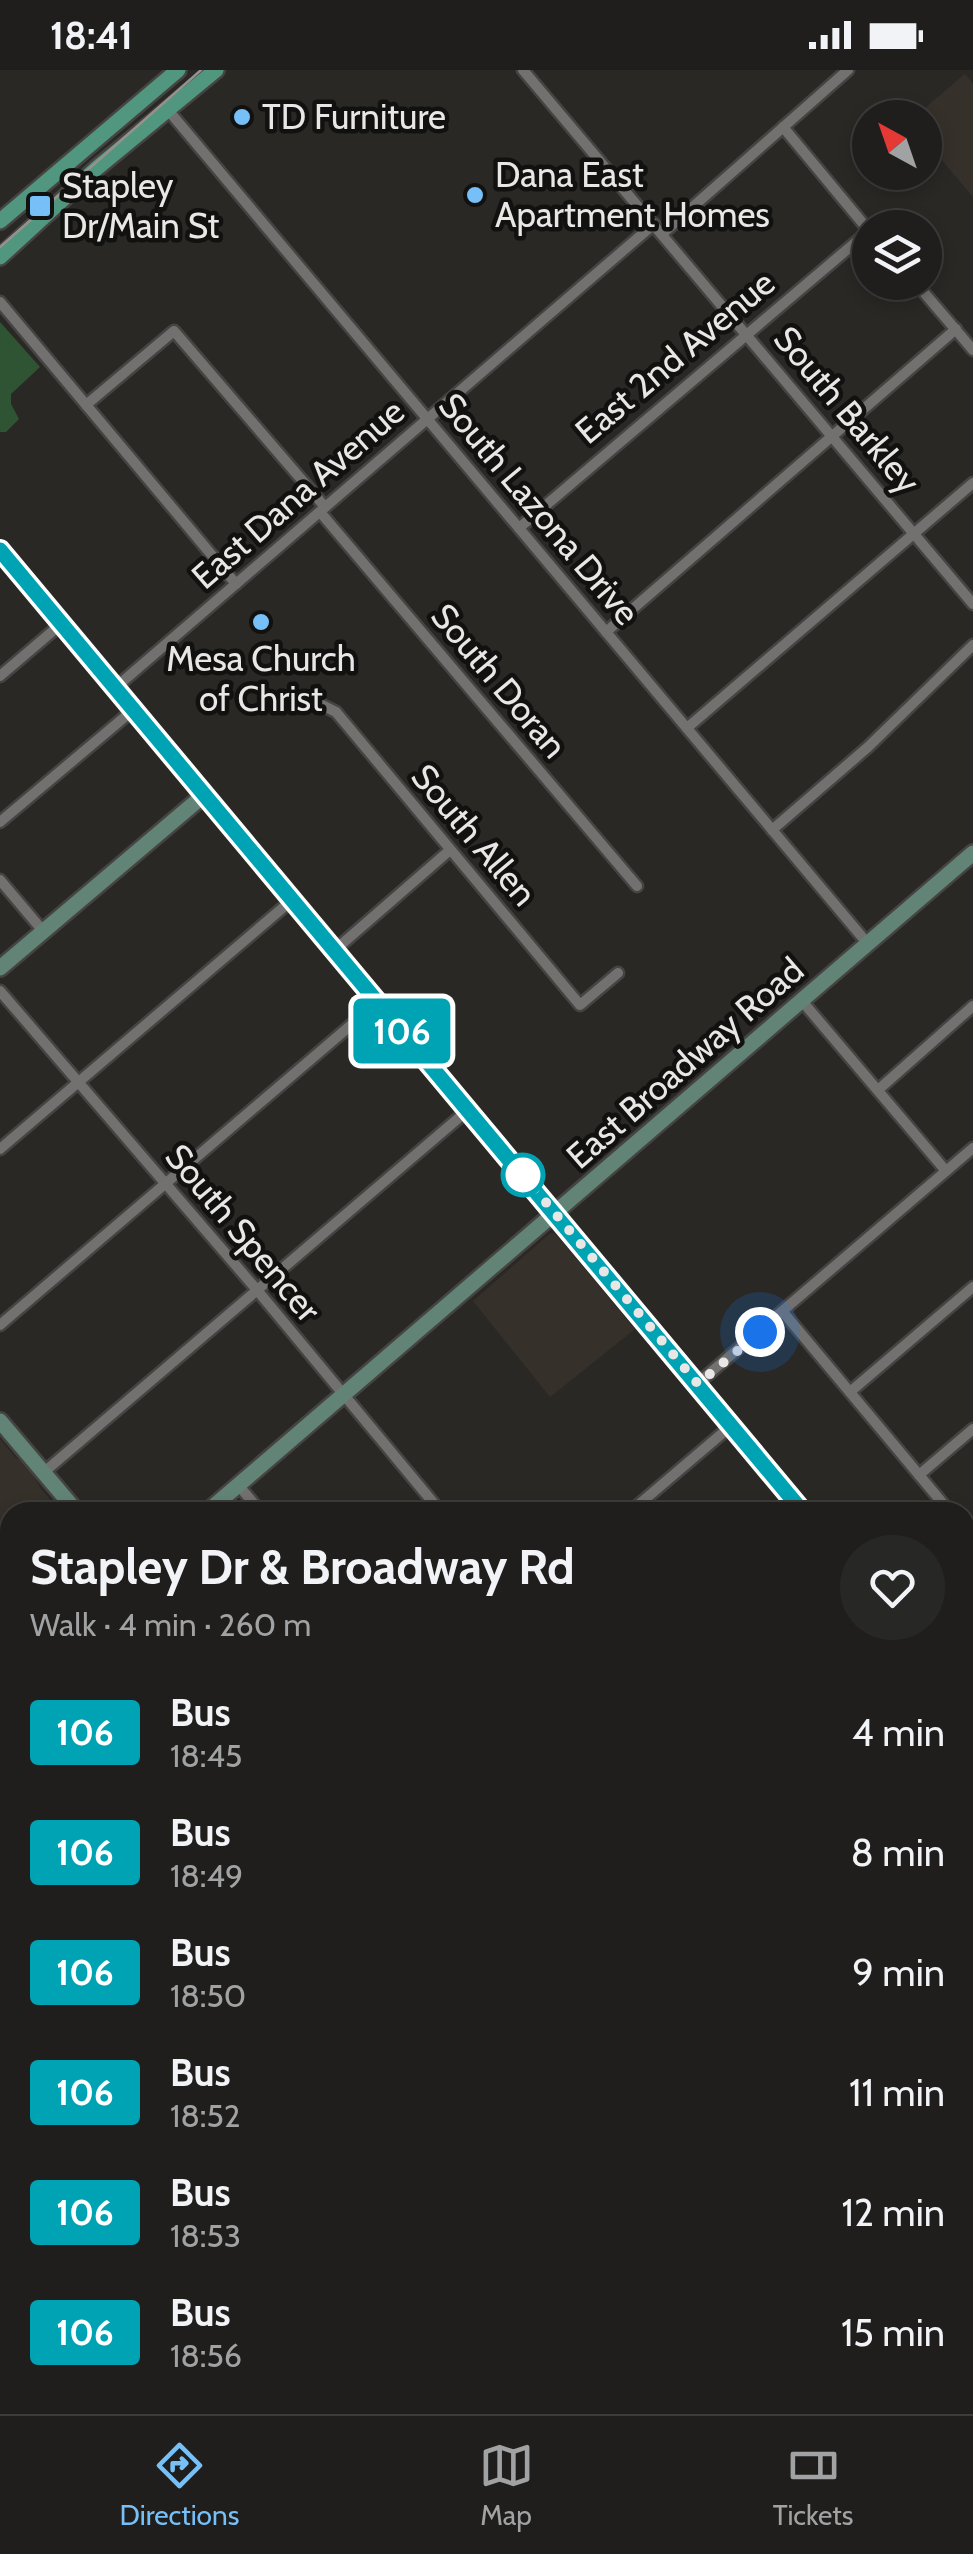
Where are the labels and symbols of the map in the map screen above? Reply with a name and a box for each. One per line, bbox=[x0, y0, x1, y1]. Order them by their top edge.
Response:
place label: TD Furniture bbox=[262, 95, 446, 138]
north arrow bbox=[852, 100, 942, 190]
marker: TD Furniture bbox=[231, 106, 253, 128]
place label: Dana East Apartment Homes bbox=[495, 153, 770, 236]
place label: Stapley Dr/Main St bbox=[62, 164, 220, 247]
marker: Dana East Apartment Homes bbox=[464, 184, 486, 206]
marker: Stapley Dr/Main St bbox=[27, 193, 53, 219]
street label: East 2nd Avenue bbox=[566, 261, 783, 452]
street label: South Barkley bbox=[765, 317, 930, 502]
street label: South Lazona Drive bbox=[430, 384, 649, 633]
street label: East Dana Avenue bbox=[183, 390, 413, 598]
street label: South Doran bbox=[422, 595, 576, 767]
marker: Mesa Church of Christ bbox=[250, 611, 272, 633]
place label: Mesa Church of Christ bbox=[166, 637, 356, 720]
street label: South Allen bbox=[403, 755, 546, 914]
street label: East Broadway Road bbox=[557, 948, 812, 1177]
line badge: 106 bbox=[344, 998, 460, 1064]
street label: South Spencer bbox=[157, 1135, 330, 1330]
unlabelled marker bbox=[502, 1154, 544, 1196]
your location bbox=[735, 1307, 785, 1357]

